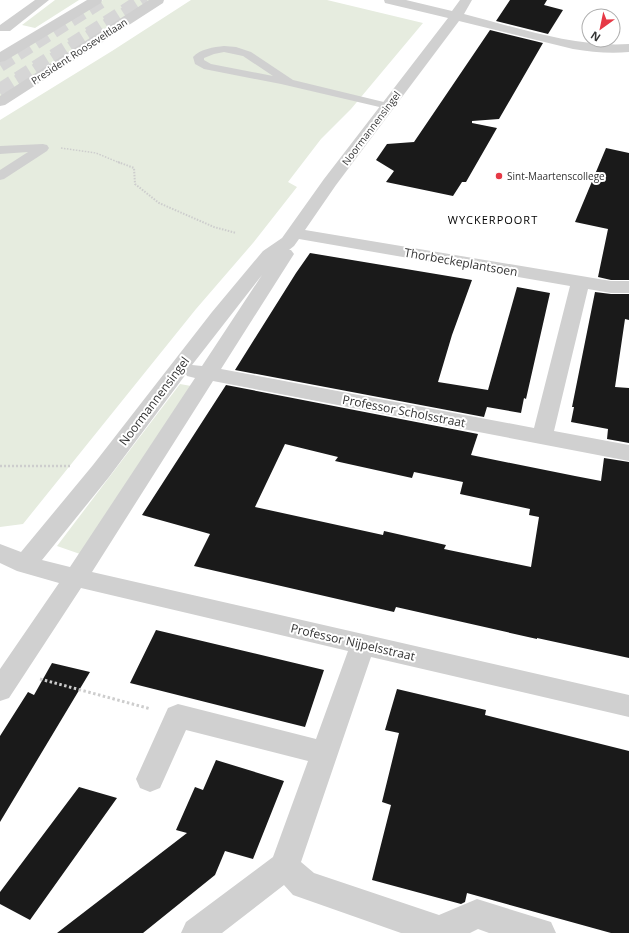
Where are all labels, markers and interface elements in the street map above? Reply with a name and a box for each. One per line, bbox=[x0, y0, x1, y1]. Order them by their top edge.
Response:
north arrow bbox=[581, 8, 621, 48]
street label: President Rooseveltlaan bbox=[28, 15, 130, 87]
text: N bbox=[587, 28, 603, 46]
street label: Noormannensingel bbox=[338, 88, 404, 168]
place label: Sint-Maartenscollege bbox=[507, 169, 605, 183]
marker: Sint-Maartenscollege bbox=[494, 171, 504, 181]
district label: WYCKERPOORT bbox=[448, 212, 538, 227]
street label: Thorbeckeplantsoen bbox=[403, 244, 519, 280]
street label: Noormannensingel bbox=[115, 353, 193, 449]
street label: Professor Scholsstraat bbox=[341, 391, 467, 431]
street label: Professor Nijpelsstraat bbox=[289, 619, 417, 665]

